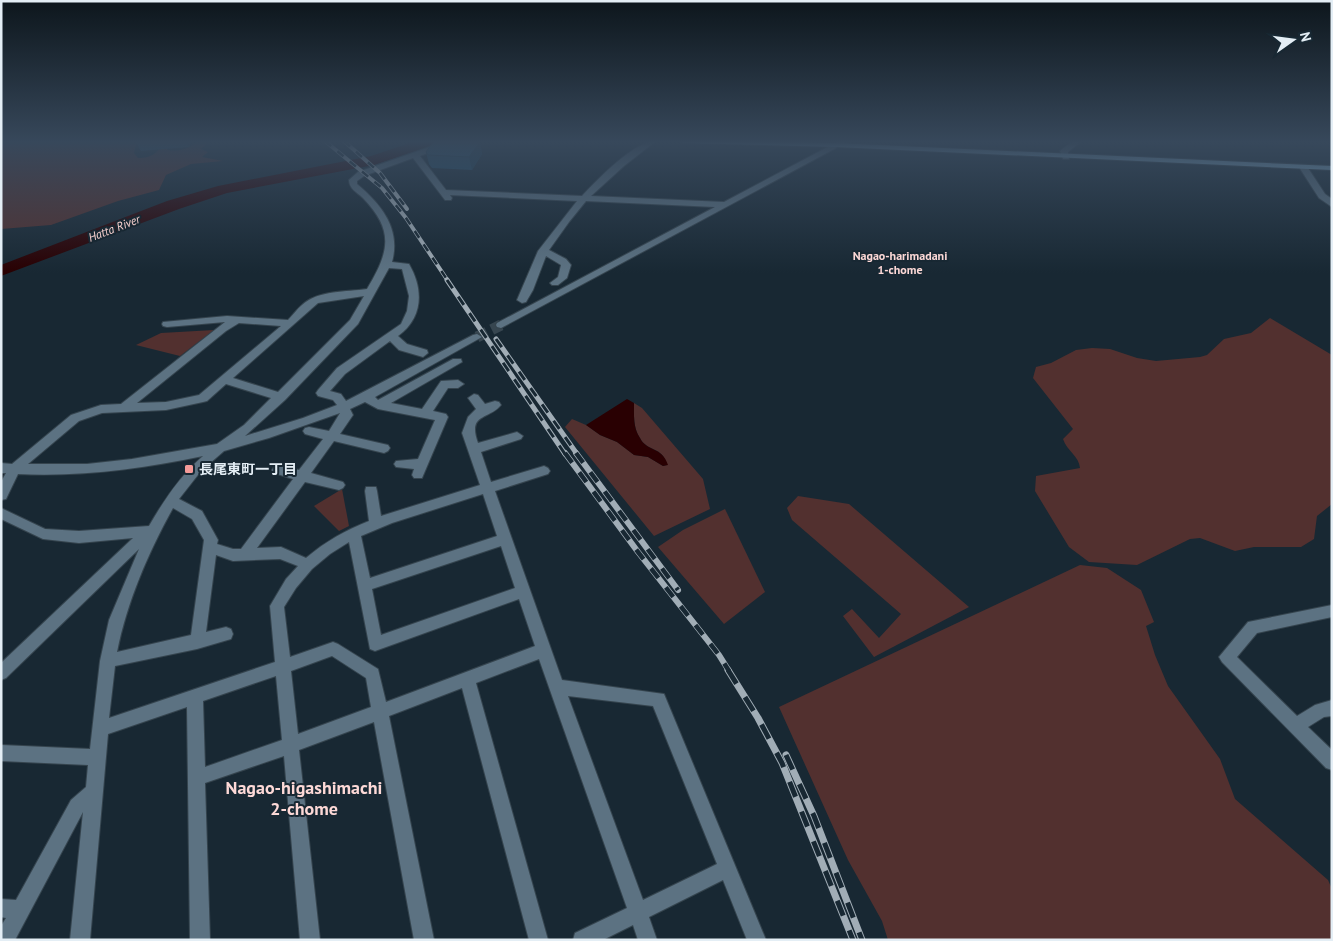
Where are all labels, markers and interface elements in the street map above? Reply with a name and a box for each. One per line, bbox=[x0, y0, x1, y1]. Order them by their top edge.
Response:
north arrow bbox=[1268, 15, 1318, 65]
text: N bbox=[1296, 30, 1315, 43]
water label: Hatta River bbox=[86, 211, 143, 245]
district label: Nagao-harimadani 1-chome bbox=[853, 248, 947, 277]
place label: 長尾東町一丁目 bbox=[199, 460, 297, 478]
marker: 長尾東町一丁目 bbox=[183, 463, 195, 475]
district label: Nagao-higashimachi 2-chome bbox=[226, 776, 382, 820]

